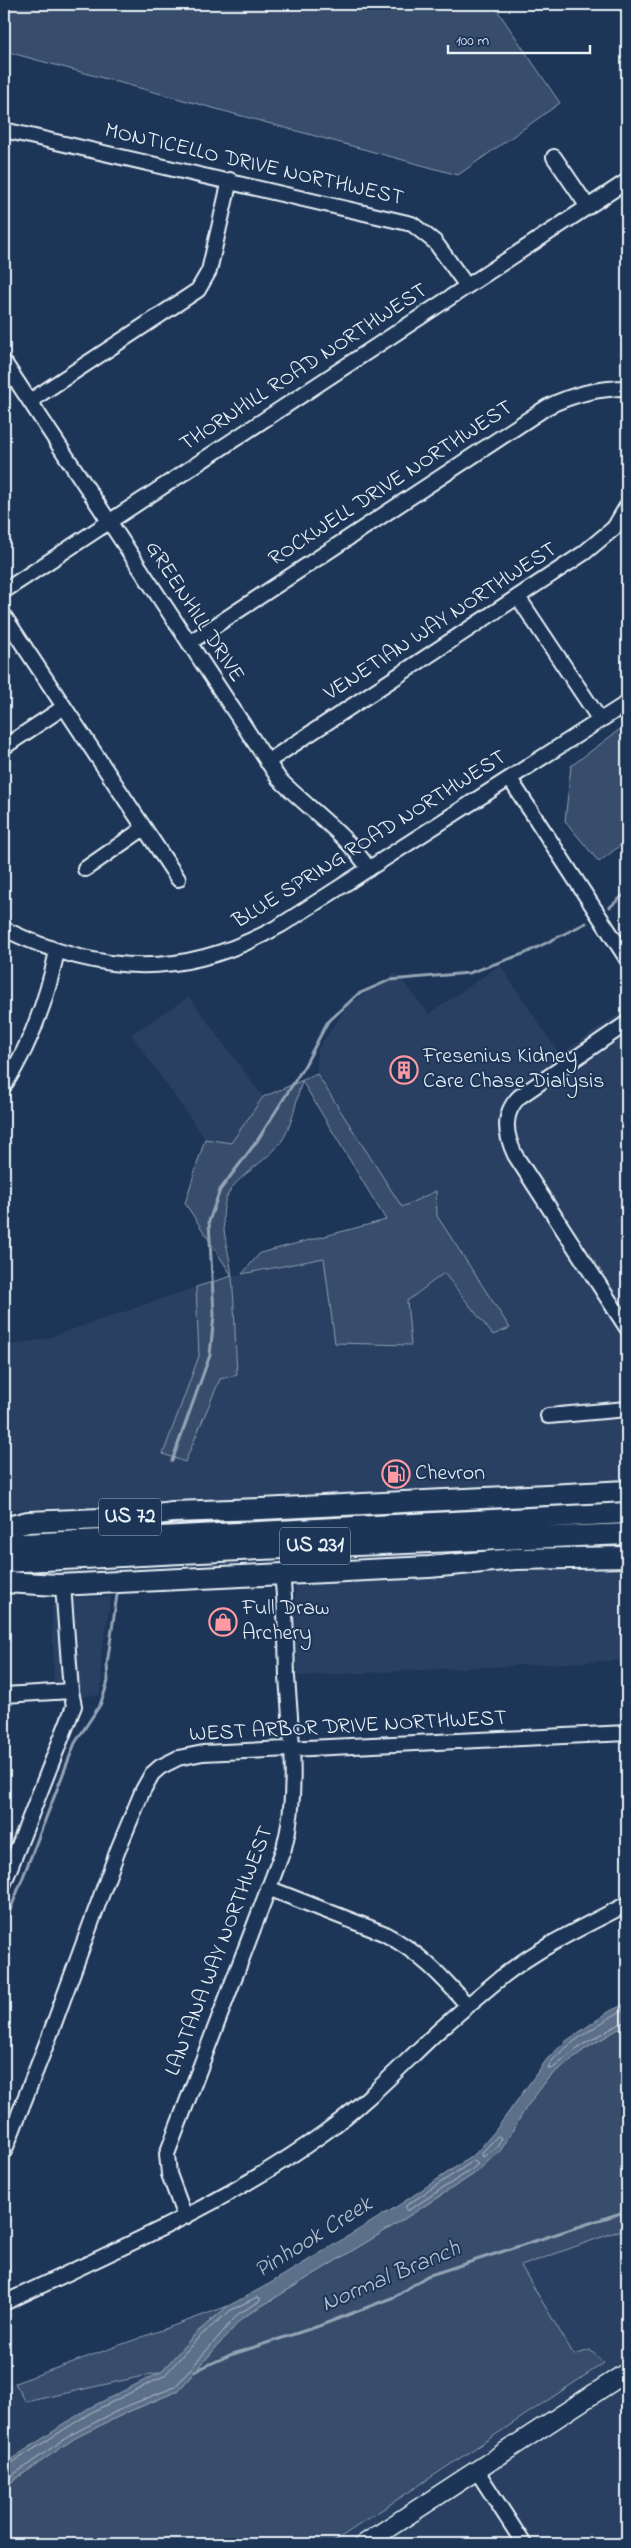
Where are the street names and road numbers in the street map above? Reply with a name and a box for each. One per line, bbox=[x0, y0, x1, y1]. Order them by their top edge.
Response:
street label: MONTICELLO DRIVE NORTHWEST bbox=[101, 115, 407, 215]
street label: THORNHILL ROAD NORTHWEST bbox=[174, 275, 435, 460]
street label: ROCKWELL DRIVE NORTHWEST bbox=[262, 393, 520, 575]
street label: VENETIAN WAY NORTHWEST bbox=[317, 534, 564, 710]
street label: GREENHILL DRIVE bbox=[136, 535, 252, 689]
street label: BLUE SPRING ROAD NORTHWEST bbox=[226, 742, 513, 938]
road number: US 72 bbox=[99, 1498, 161, 1535]
road number: US 231 bbox=[280, 1528, 350, 1564]
street label: WEST ARBOR DRIVE NORTHWEST bbox=[188, 1703, 508, 1751]
street label: LANTANA WAY NORTHWEST bbox=[157, 1821, 283, 2081]

